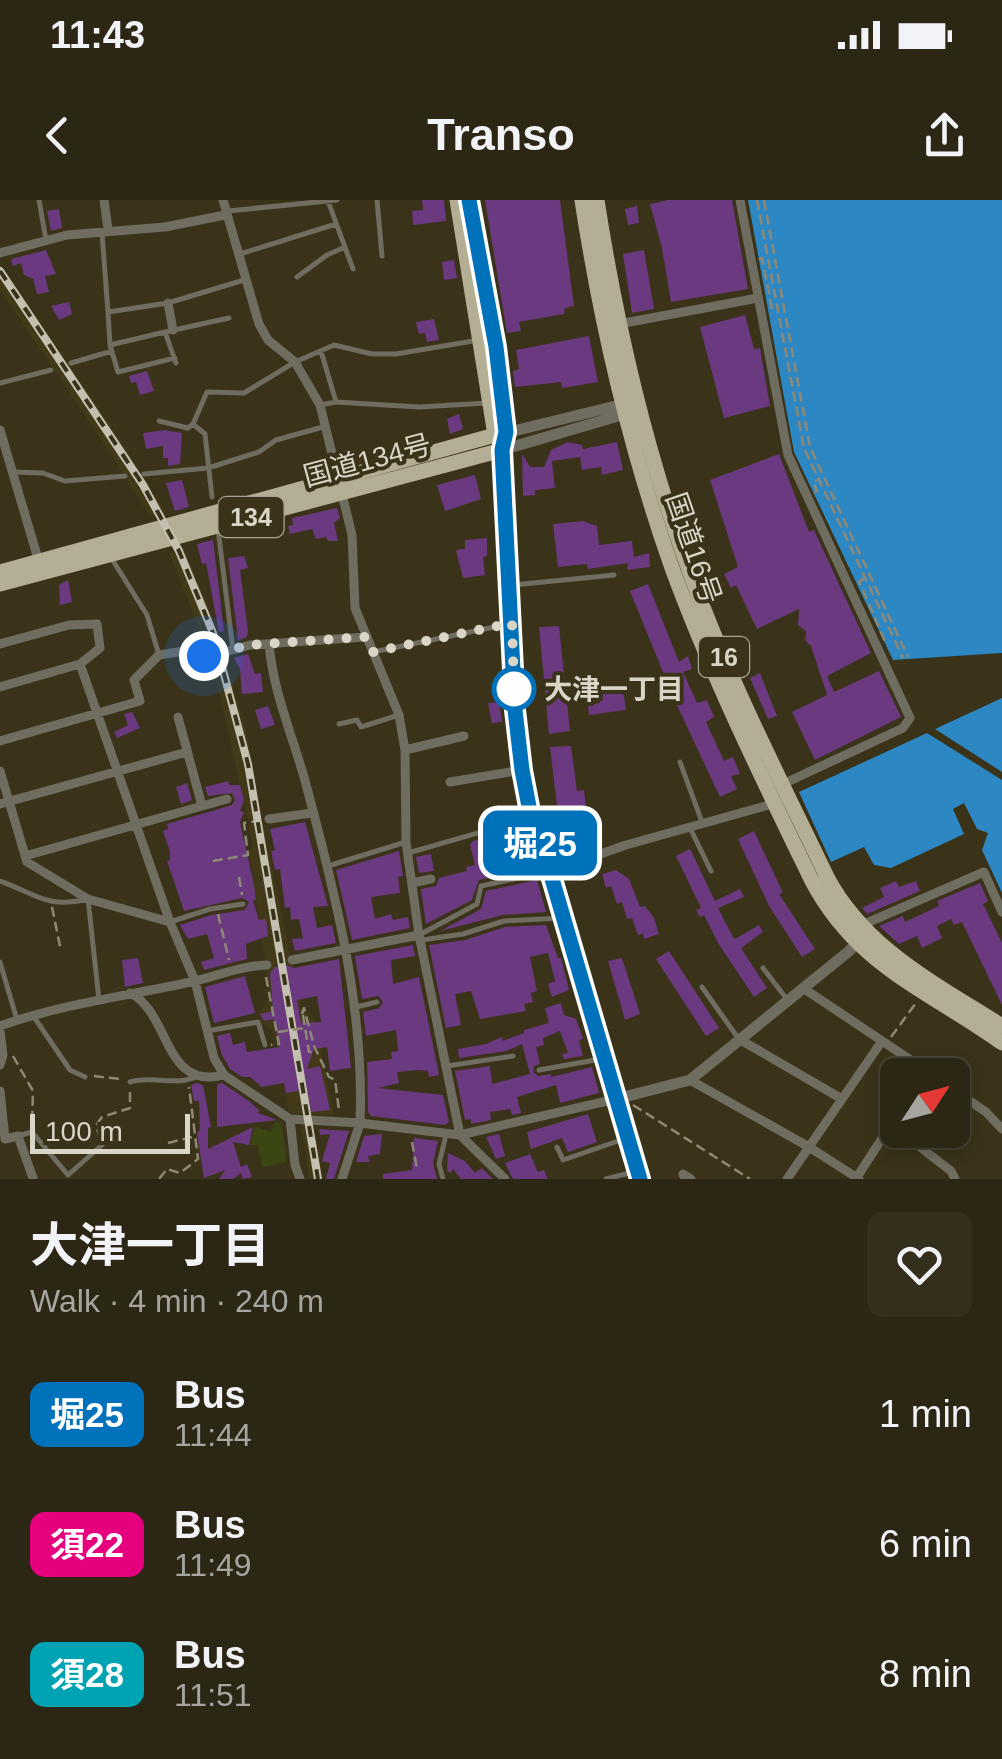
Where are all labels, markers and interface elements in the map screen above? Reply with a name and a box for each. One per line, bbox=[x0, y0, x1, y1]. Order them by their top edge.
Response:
text: 11:43 bbox=[50, 14, 145, 56]
icon: back bbox=[30, 108, 85, 163]
icon: share bbox=[917, 108, 972, 163]
text: Transo bbox=[427, 109, 575, 160]
street label: 国道134号 bbox=[300, 429, 434, 492]
street label: 国道16号 bbox=[660, 489, 727, 608]
road number: 134 bbox=[218, 497, 284, 537]
your location bbox=[179, 631, 229, 681]
road number: 16 bbox=[699, 637, 749, 677]
marker: 大津一丁目 bbox=[493, 668, 535, 710]
place label: 大津一丁目 bbox=[544, 674, 684, 705]
line badge: 堀25 bbox=[482, 810, 598, 876]
text: 堀25 bbox=[503, 824, 577, 863]
north arrow bbox=[880, 1058, 970, 1148]
map controls bbox=[880, 1058, 970, 1148]
scale bar bbox=[30, 1109, 190, 1154]
text: 100 m bbox=[45, 1116, 123, 1147]
button: heart bbox=[867, 1212, 972, 1317]
text: 大津一丁目 bbox=[30, 1219, 270, 1272]
text: Walk · 4 min · 240 m bbox=[30, 1283, 324, 1319]
text: Bus bbox=[174, 1374, 246, 1416]
text: 1 min bbox=[879, 1393, 972, 1435]
text: 堀25 bbox=[50, 1395, 124, 1434]
text: 11:44 bbox=[174, 1417, 252, 1453]
text: Bus bbox=[174, 1504, 246, 1546]
text: 6 min bbox=[879, 1523, 972, 1565]
text: 須22 bbox=[50, 1525, 124, 1564]
text: 11:49 bbox=[174, 1547, 252, 1583]
text: Bus bbox=[174, 1634, 246, 1676]
text: 8 min bbox=[879, 1653, 972, 1695]
text: 須28 bbox=[50, 1655, 124, 1694]
text: 11:51 bbox=[174, 1677, 252, 1713]

